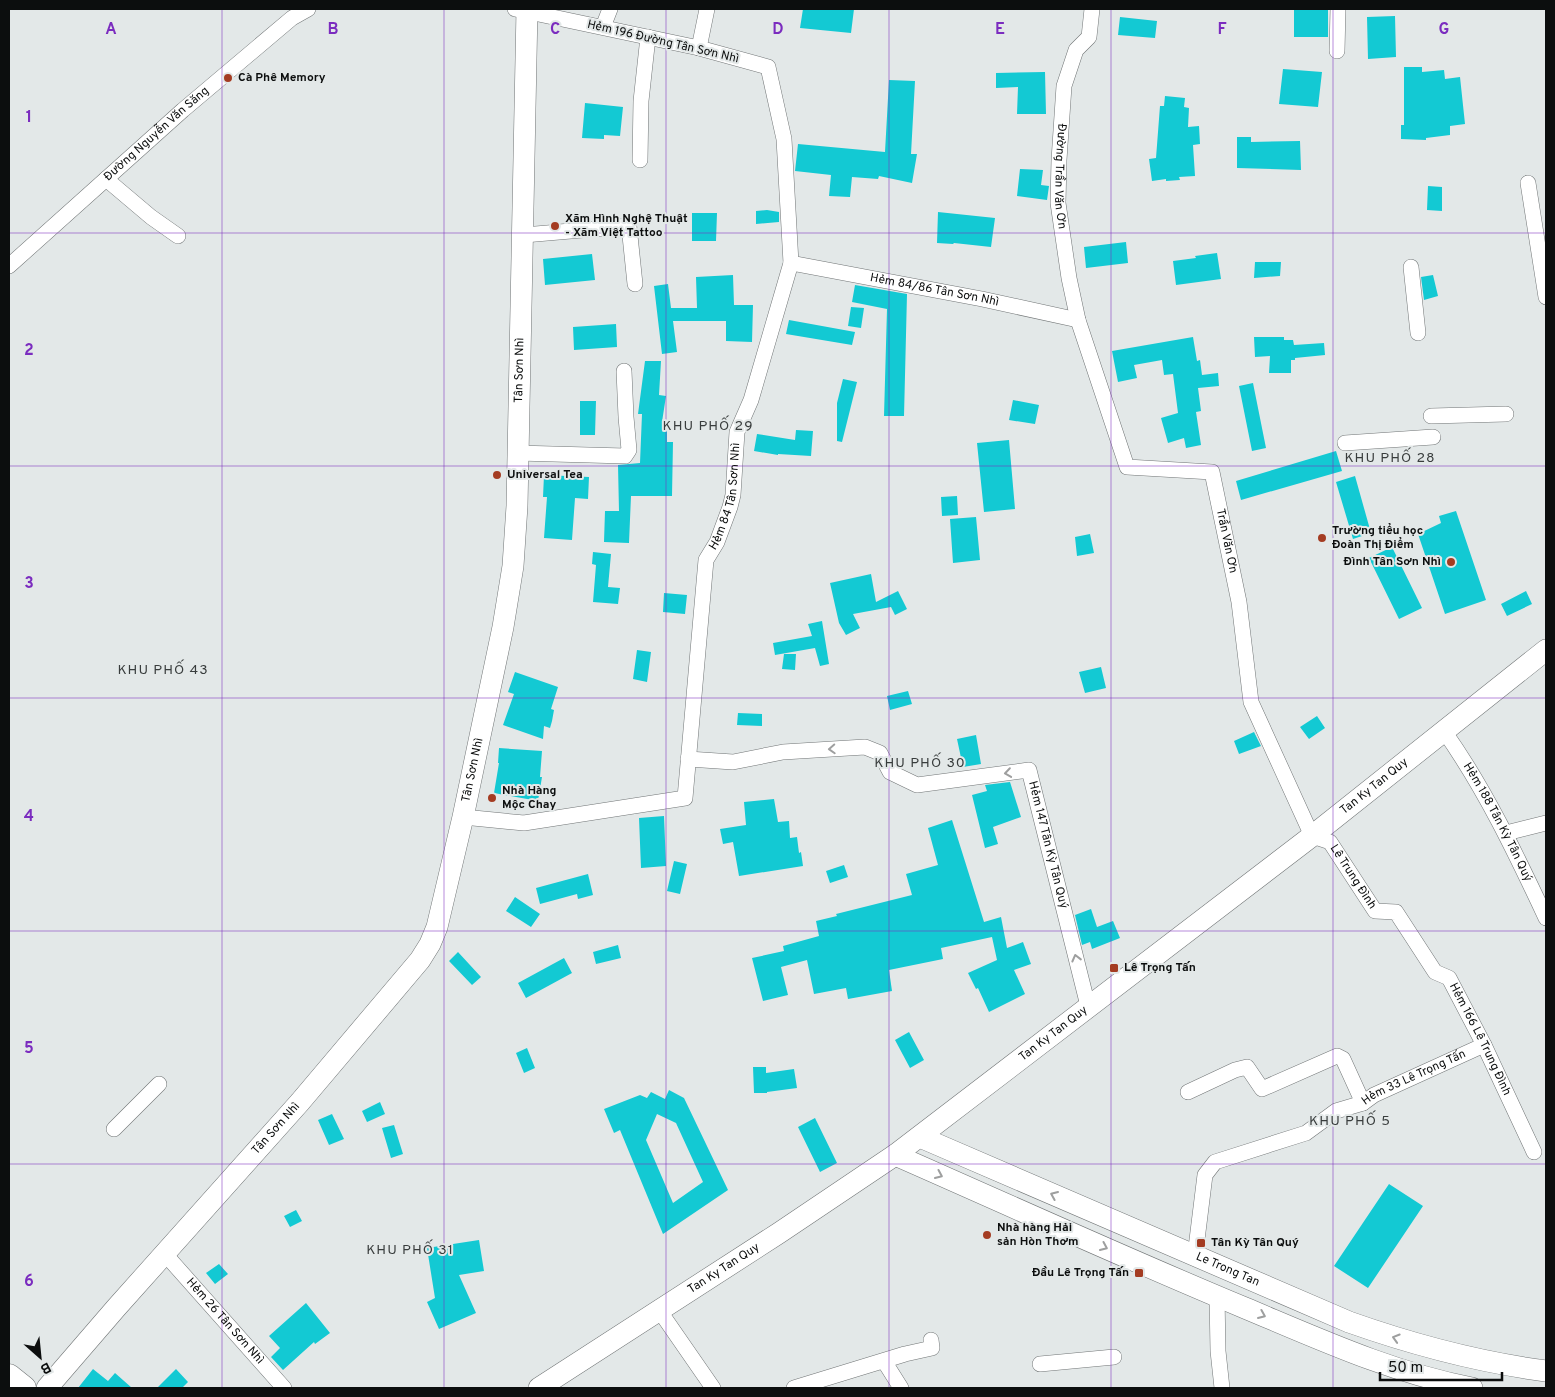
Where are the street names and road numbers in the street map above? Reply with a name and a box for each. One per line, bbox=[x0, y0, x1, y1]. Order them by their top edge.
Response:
street label: Hẻm 196 Đường Tân Sơn Nhì bbox=[586, 17, 740, 67]
street label: Đường Nguyễn Văn Săng bbox=[101, 83, 213, 185]
street label: Đường Trần Văn Ơn bbox=[1050, 123, 1070, 230]
street label: Hẻm 84/86 Tân Sơn Nhì bbox=[869, 270, 1000, 310]
street label: Tân Sơn Nhì bbox=[511, 337, 528, 403]
street label: Hẻm 84 Tân Sơn Nhì bbox=[706, 442, 744, 553]
street label: Trần Văn Ơn bbox=[1212, 507, 1241, 575]
street label: Tân Sơn Nhì bbox=[458, 736, 487, 804]
street label: Tan Ky Tan Quy bbox=[1337, 755, 1412, 819]
street label: Hẻm 188 Tân Kỳ Tân Quý bbox=[1459, 760, 1536, 884]
street label: Hẻm 147 Tân Kỳ Tân Quý bbox=[1024, 779, 1071, 910]
street label: Lê Trung Đình bbox=[1326, 842, 1380, 912]
street label: Hẻm 166 Lê Trung Đình bbox=[1445, 980, 1515, 1098]
street label: Tan Ky Tan Quy bbox=[1016, 1002, 1091, 1065]
street label: Hẻm 33 Lê Trọng Tấn bbox=[1359, 1046, 1469, 1109]
street label: Tân Sơn Nhì bbox=[248, 1099, 304, 1158]
street label: Tan Ky Tan Quy bbox=[685, 1239, 763, 1298]
street label: Le Trong Tan bbox=[1193, 1249, 1262, 1290]
street label: Hẻm 26 Tân Sơn Nhì bbox=[182, 1275, 267, 1368]

